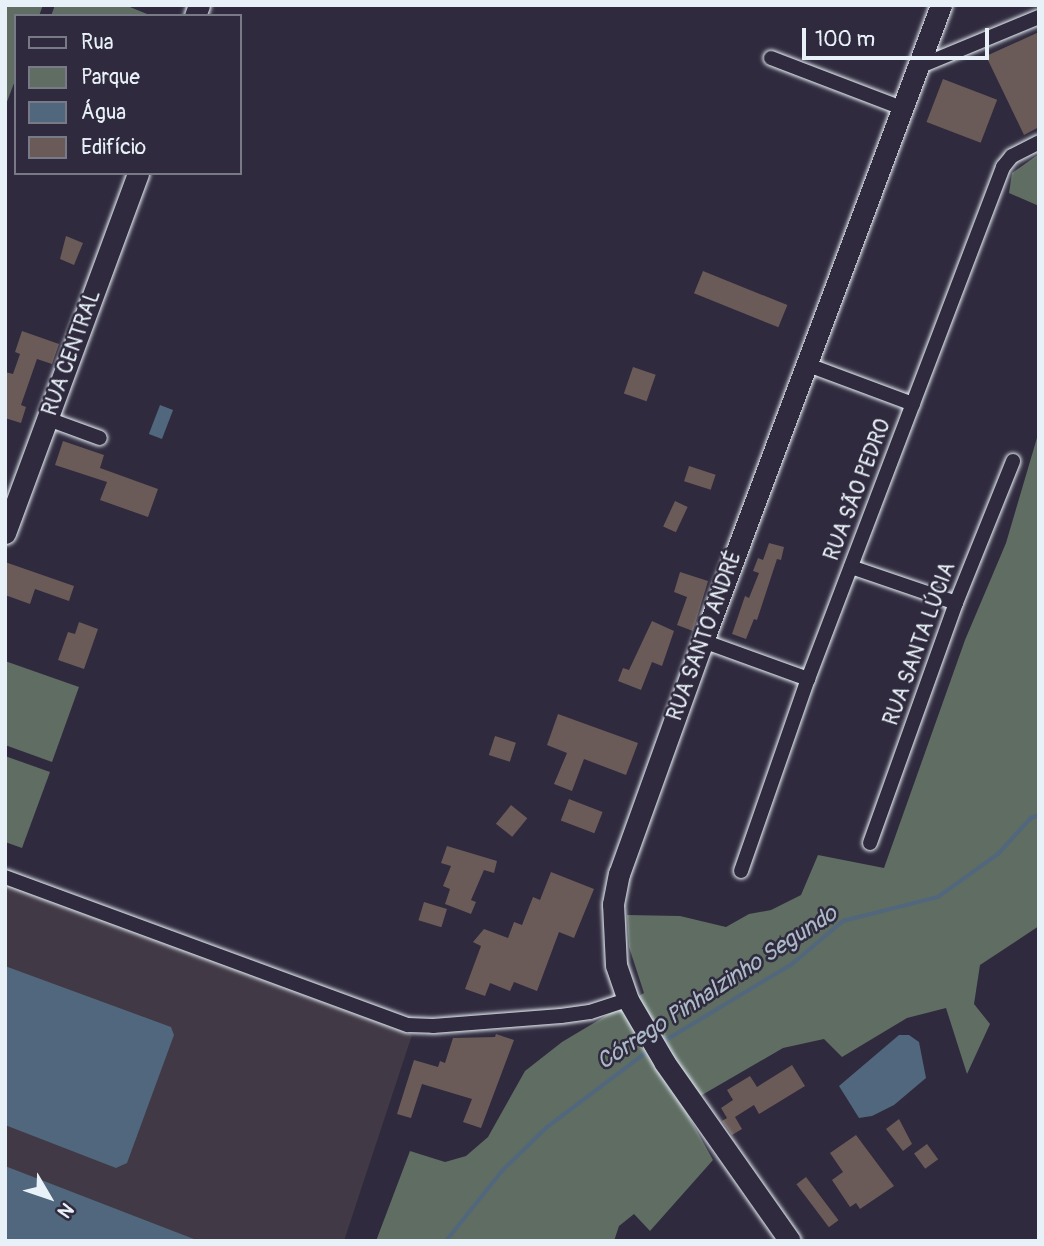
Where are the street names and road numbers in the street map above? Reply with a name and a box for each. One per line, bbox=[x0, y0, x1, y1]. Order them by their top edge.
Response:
street label: RUA CENTRAL bbox=[38, 287, 106, 419]
street label: RUA SÃO PEDRO bbox=[819, 416, 897, 564]
street label: RUA SANTO ANDRÉ bbox=[663, 548, 747, 724]
street label: RUA SANTA LÚCIA bbox=[879, 559, 961, 729]

